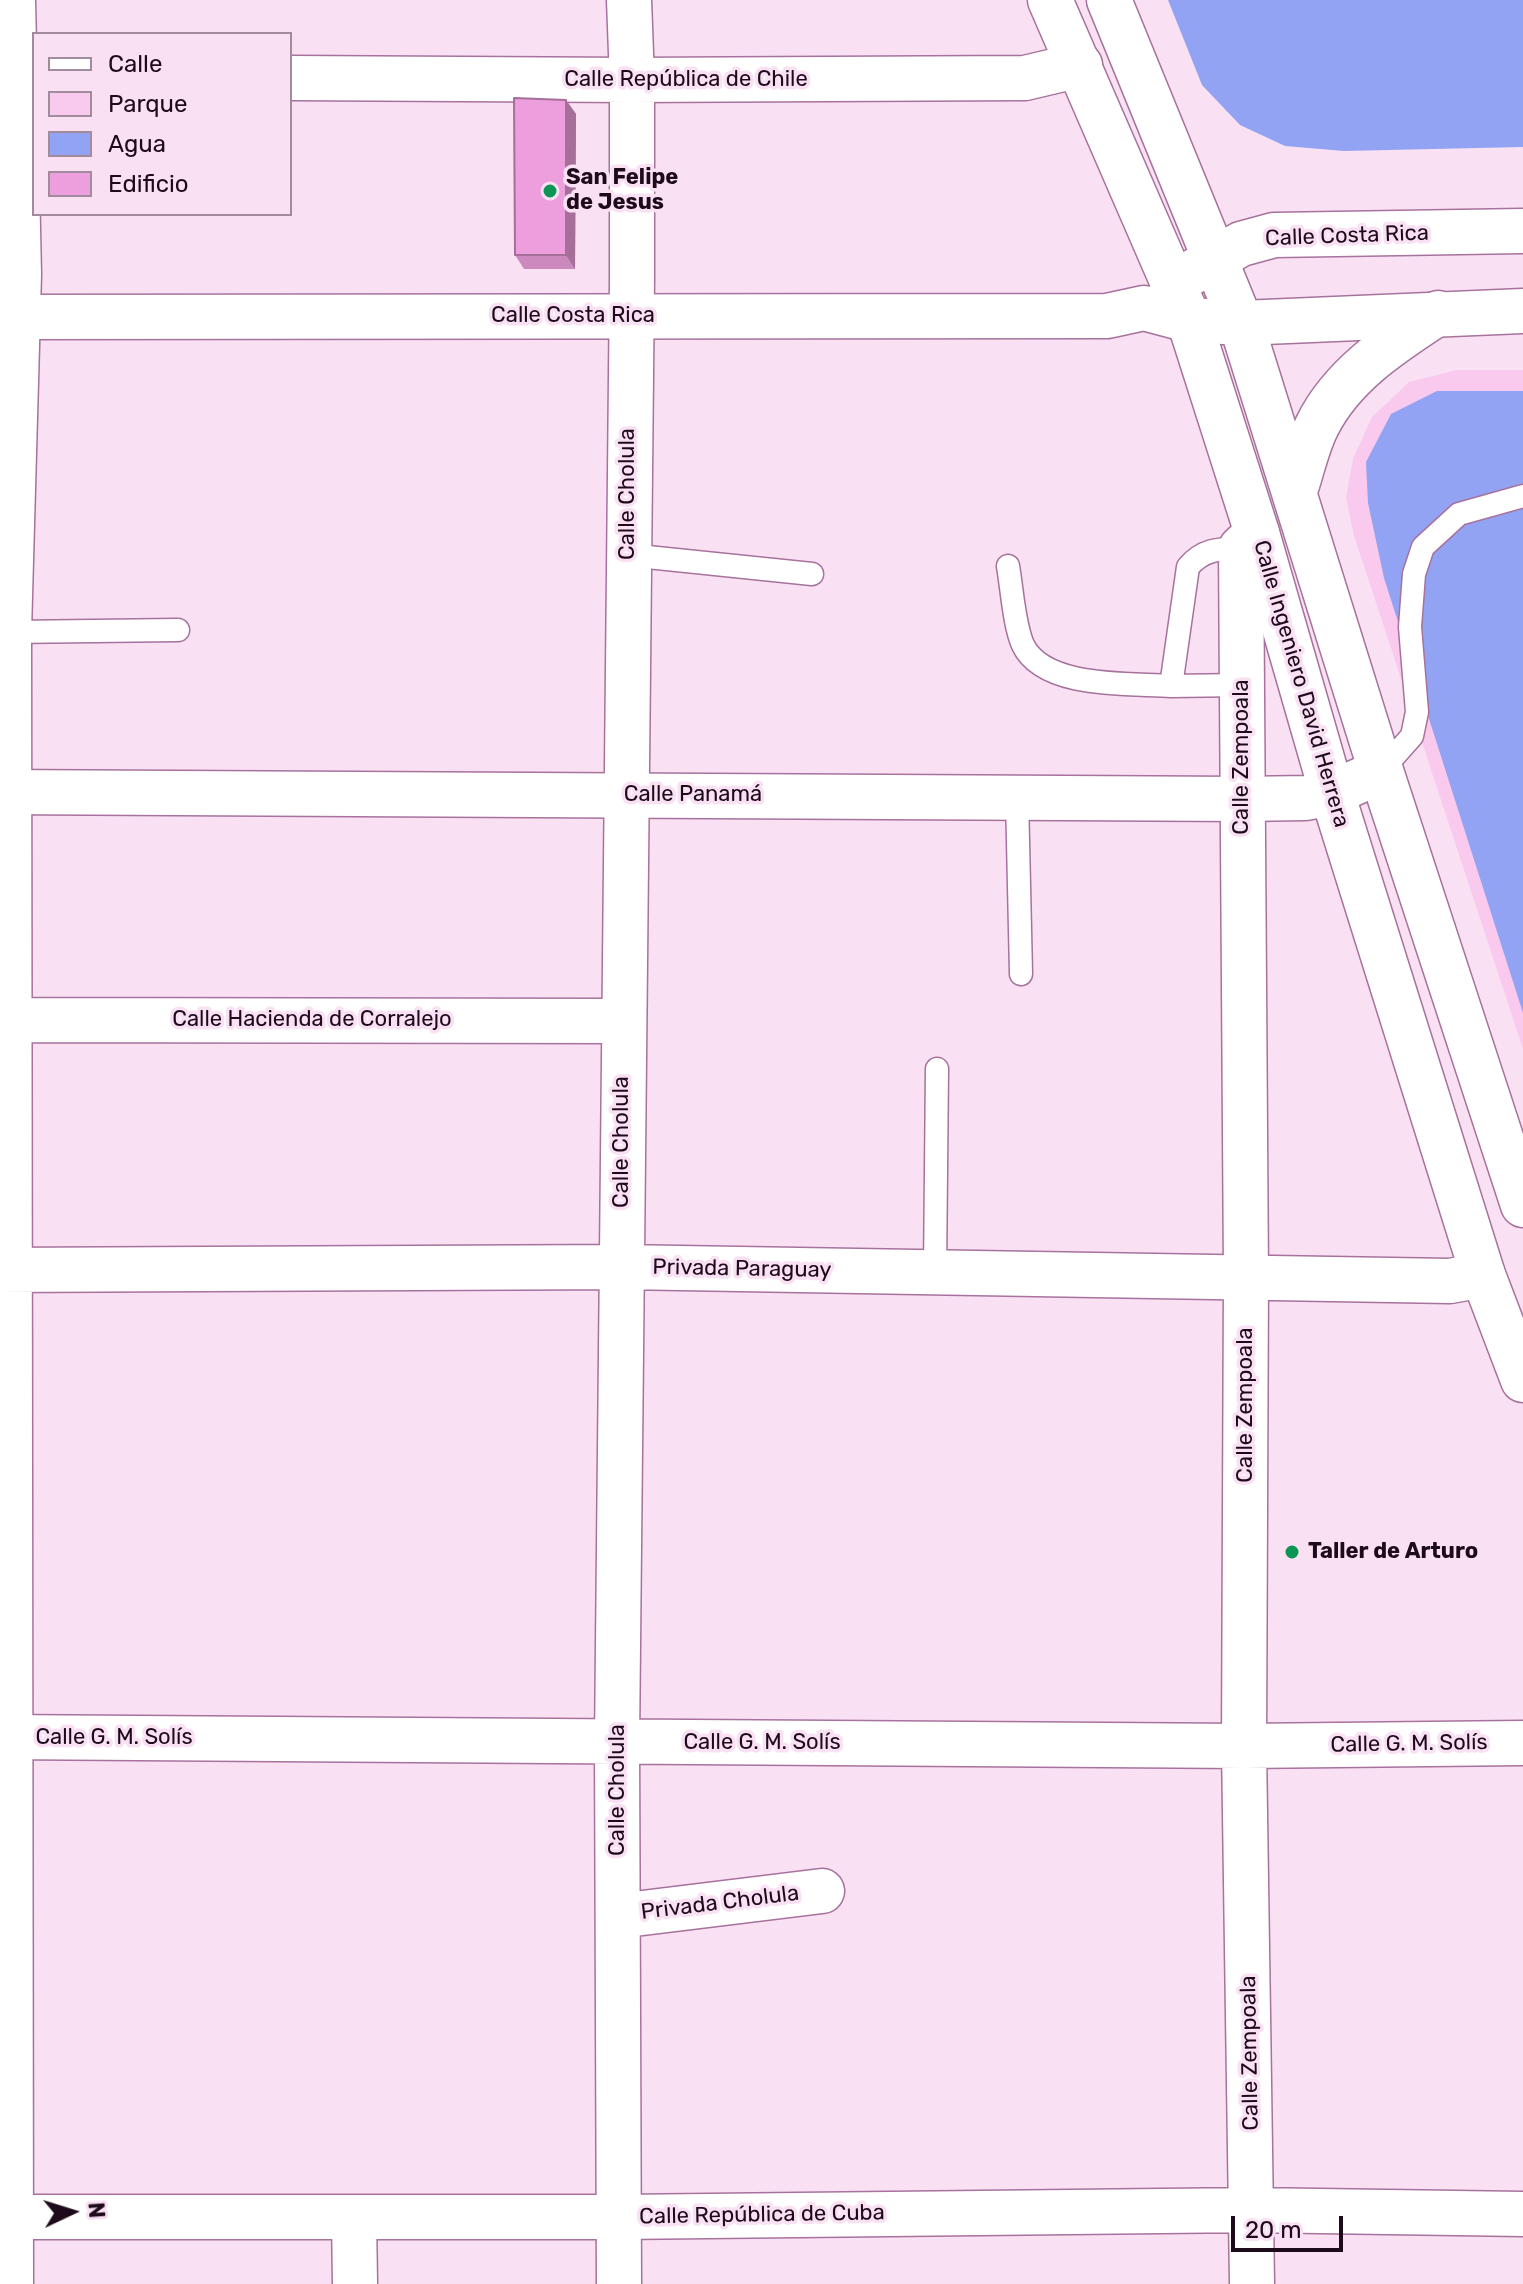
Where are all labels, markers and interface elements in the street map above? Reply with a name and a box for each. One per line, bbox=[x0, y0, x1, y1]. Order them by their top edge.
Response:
legend bbox=[32, 32, 292, 216]
text: Calle bbox=[108, 50, 162, 78]
street label: Calle República de Chile bbox=[564, 67, 808, 93]
text: Parque bbox=[108, 90, 187, 118]
text: Agua bbox=[108, 130, 166, 158]
place label: San Felipe de Jesus bbox=[566, 165, 678, 216]
text: Edificio bbox=[108, 170, 189, 198]
marker: San Felipe de Jesus bbox=[541, 182, 559, 200]
street label: Calle Costa Rica bbox=[1265, 220, 1429, 252]
street label: Calle Costa Rica bbox=[491, 303, 655, 329]
street label: Calle Cholula bbox=[615, 428, 641, 560]
street label: Calle Ingeniero David Herrera bbox=[1247, 537, 1355, 831]
street label: Calle Zempoala bbox=[1229, 679, 1255, 835]
street label: Calle Panamá bbox=[624, 782, 762, 808]
street label: Calle Hacienda de Corralejo bbox=[172, 1007, 452, 1033]
street label: Calle Cholula bbox=[609, 1076, 635, 1208]
street label: Privada Paraguay bbox=[652, 1254, 832, 1284]
street label: Calle Zempoala bbox=[1233, 1327, 1259, 1483]
place label: Taller de Arturo bbox=[1308, 1539, 1478, 1565]
marker: Taller de Arturo bbox=[1283, 1543, 1301, 1561]
street label: Calle Cholula bbox=[605, 1724, 631, 1856]
street label: Calle G. M. Solís bbox=[35, 1725, 193, 1751]
street label: Calle G. M. Solís bbox=[1330, 1729, 1488, 1759]
street label: Calle G. M. Solís bbox=[683, 1730, 841, 1756]
street label: Privada Cholula bbox=[639, 1880, 801, 1926]
street label: Calle Zempoala bbox=[1235, 1975, 1265, 2131]
north arrow bbox=[32, 2172, 112, 2252]
street label: Calle República de Cuba bbox=[639, 2200, 885, 2230]
scale bar bbox=[1235, 2200, 1347, 2250]
text: N bbox=[82, 2201, 110, 2219]
text: 20 m bbox=[1245, 2216, 1302, 2244]

